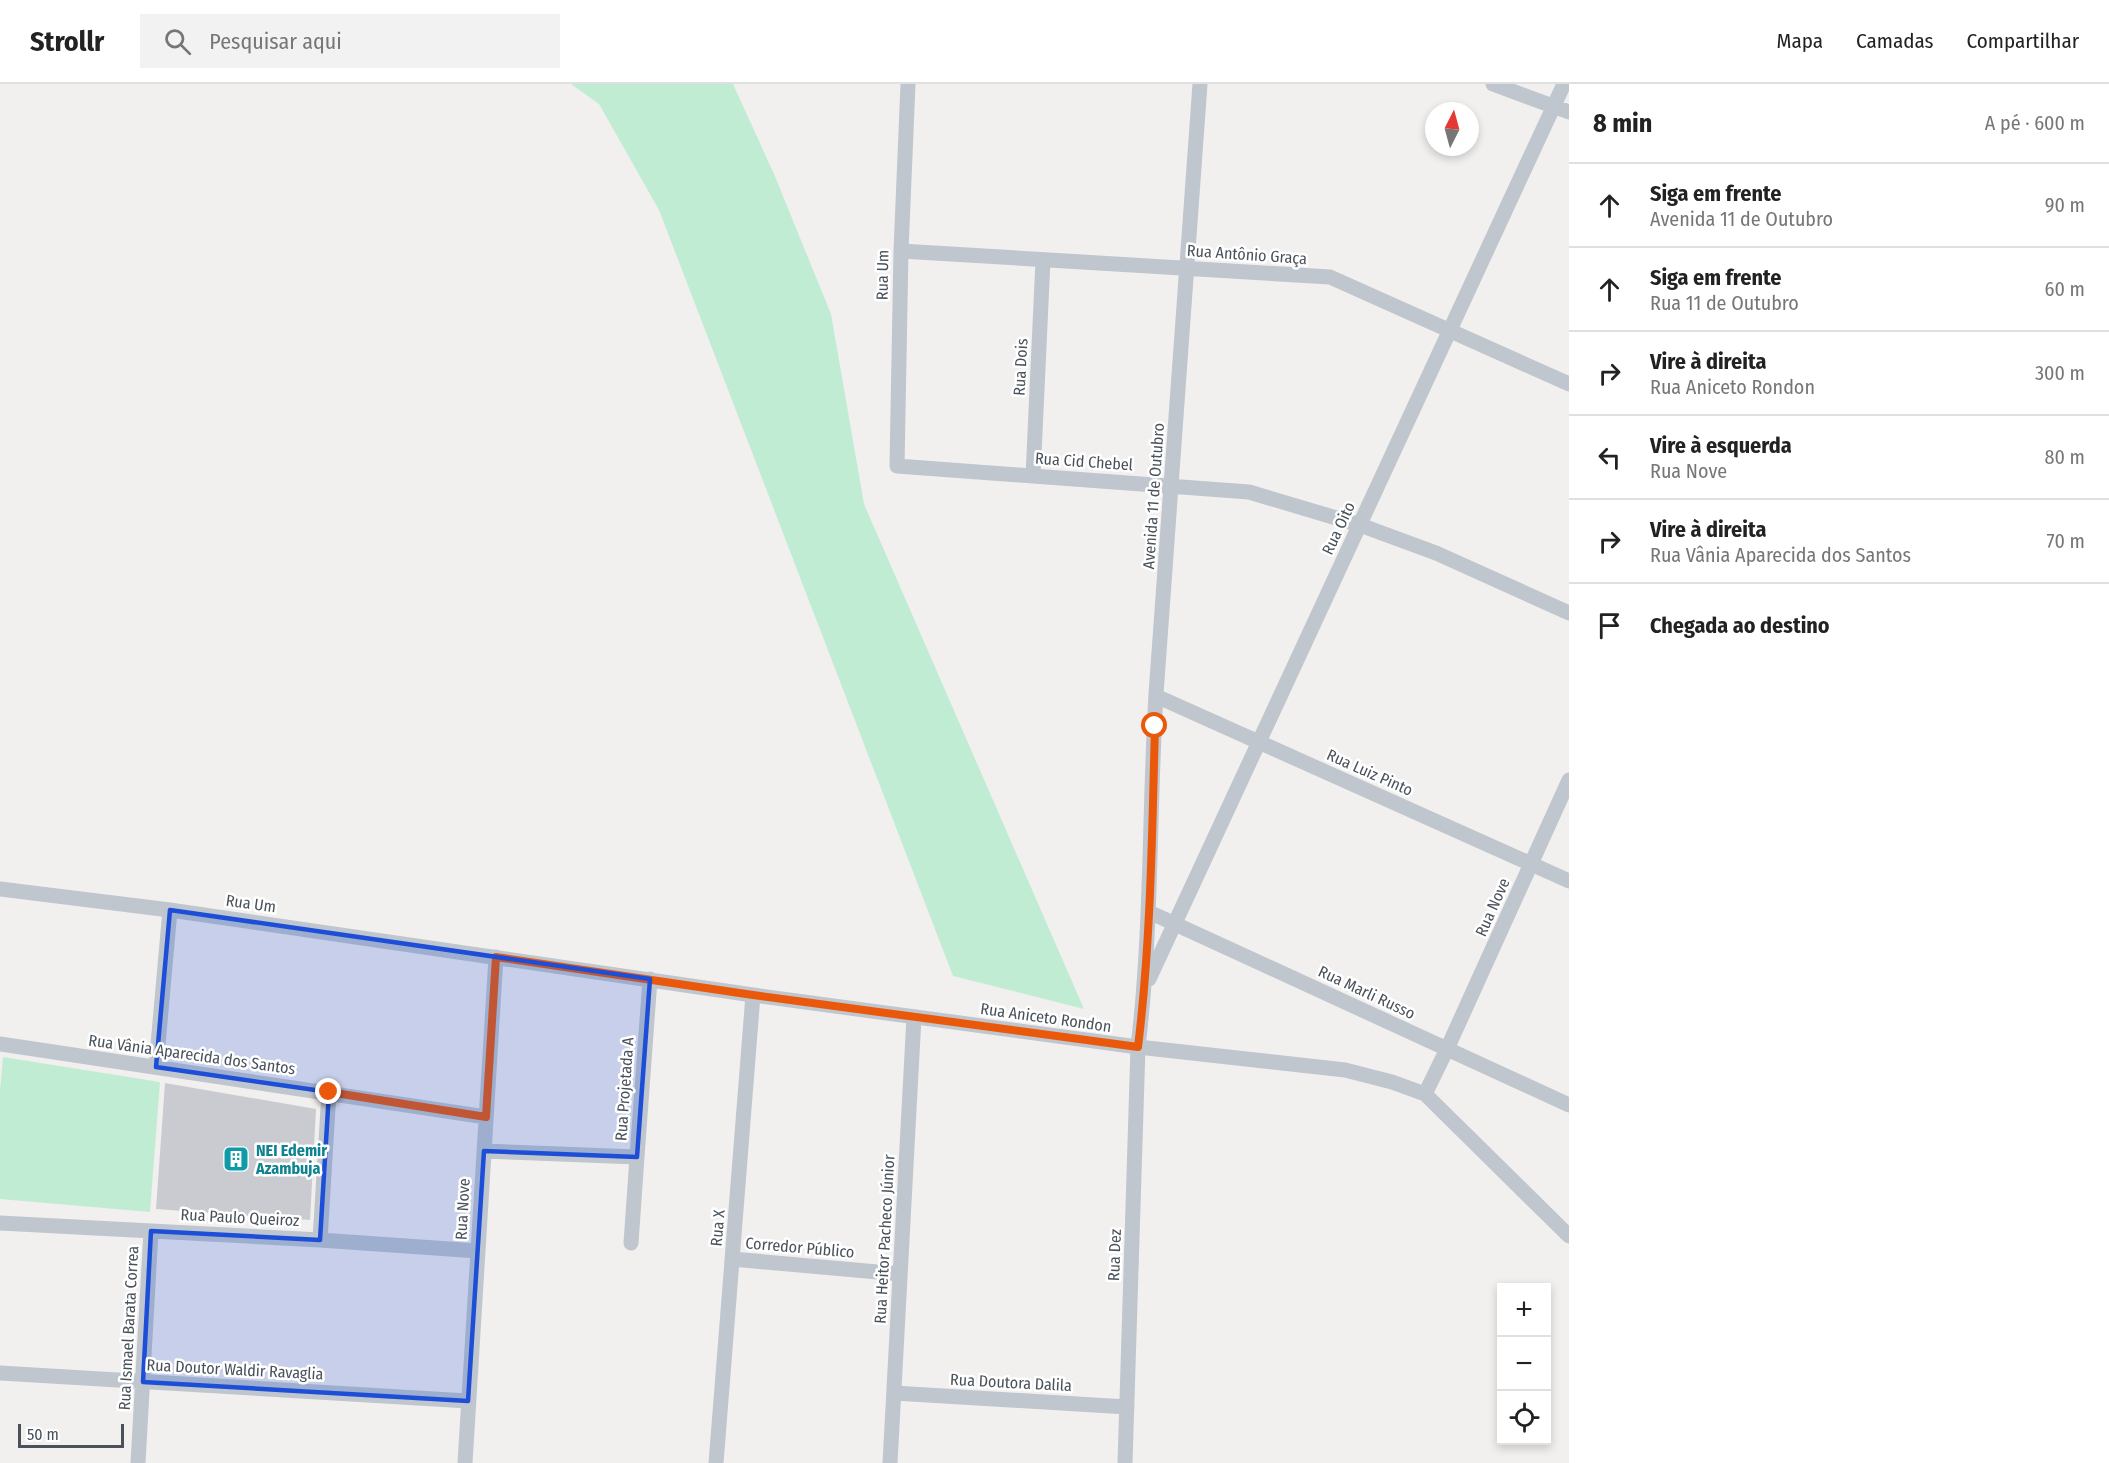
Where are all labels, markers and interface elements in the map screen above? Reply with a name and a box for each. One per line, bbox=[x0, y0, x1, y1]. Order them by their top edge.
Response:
search box bbox=[140, 14, 560, 68]
text: Strollr bbox=[30, 25, 104, 58]
icon: search bbox=[161, 25, 194, 58]
text: Pesquisar aqui bbox=[209, 28, 342, 55]
text: Mapa bbox=[1777, 28, 1823, 54]
text: Camadas bbox=[1856, 28, 1934, 54]
text: Compartilhar bbox=[1967, 28, 2079, 54]
north arrow bbox=[1425, 102, 1479, 156]
text: 8 min bbox=[1593, 108, 1652, 139]
text: A pé · 600 m bbox=[1985, 111, 2085, 135]
text: Siga em frente bbox=[1650, 180, 1781, 207]
icon: ahead bbox=[1593, 189, 1626, 222]
text: 90 m bbox=[2045, 193, 2085, 217]
text: Avenida 11 de Outubro bbox=[1650, 207, 1833, 231]
street label: Rua Antônio Graça bbox=[1186, 241, 1308, 268]
street label: Rua Um bbox=[873, 250, 892, 300]
text: Siga em frente bbox=[1650, 264, 1781, 291]
icon: ahead bbox=[1593, 273, 1626, 306]
text: 60 m bbox=[2045, 277, 2085, 301]
text: Rua 11 de Outubro bbox=[1650, 291, 1799, 315]
street label: Rua Dois bbox=[1010, 338, 1031, 396]
text: Vire à direita bbox=[1650, 348, 1766, 375]
icon: right bbox=[1593, 357, 1626, 390]
text: 300 m bbox=[2035, 361, 2085, 385]
text: Rua Aniceto Rondon bbox=[1650, 375, 1815, 399]
street label: Avenida 11 de Outubro bbox=[1139, 422, 1168, 570]
text: Vire à esquerda bbox=[1650, 432, 1792, 459]
icon: left bbox=[1593, 441, 1626, 474]
text: 80 m bbox=[2045, 445, 2085, 469]
street label: Rua Cid Chebel bbox=[1034, 449, 1134, 474]
text: Rua Nove bbox=[1650, 459, 1727, 483]
street label: Rua Oito bbox=[1318, 499, 1359, 558]
text: Vire à direita bbox=[1650, 516, 1766, 543]
icon: right bbox=[1593, 525, 1626, 558]
text: 70 m bbox=[2047, 529, 2085, 553]
text: Rua Vânia Aparecida dos Santos bbox=[1650, 543, 1911, 567]
icon: arrive bbox=[1593, 609, 1626, 642]
text: Chegada ao destino bbox=[1650, 612, 1830, 639]
route start bbox=[1141, 712, 1167, 738]
street label: Rua Luiz Pinto bbox=[1324, 745, 1416, 800]
street label: Rua Nove bbox=[1471, 875, 1514, 939]
street label: Rua Um bbox=[225, 891, 277, 916]
street label: Rua Marli Russo bbox=[1315, 962, 1418, 1023]
street label: Rua Aniceto Rondon bbox=[979, 999, 1113, 1036]
street label: Rua Vânia Aparecida dos Santos bbox=[87, 1031, 297, 1078]
street label: Rua Projetada A bbox=[611, 1036, 638, 1141]
route end bbox=[315, 1078, 341, 1104]
place label: NEI Edemir Azambuja bbox=[255, 1141, 327, 1178]
building icon: NEI Edemir Azambuja bbox=[221, 1144, 251, 1174]
street label: Rua Heitor Pacheco Júnior bbox=[871, 1153, 898, 1324]
street label: Rua Nove bbox=[451, 1178, 474, 1240]
street label: Rua Paulo Queiroz bbox=[180, 1205, 300, 1230]
street label: Rua X bbox=[706, 1209, 729, 1247]
street label: Rua Dez bbox=[1104, 1229, 1125, 1281]
street label: Corredor Público bbox=[745, 1233, 855, 1262]
street label: Rua Ismael Barata Correa bbox=[115, 1245, 142, 1411]
map controls bbox=[1497, 1283, 1551, 1445]
button: + bbox=[1497, 1283, 1551, 1337]
button: − bbox=[1497, 1337, 1551, 1391]
street label: Rua Doutor Waldir Ravaglia bbox=[146, 1355, 324, 1384]
street label: Rua Doutora Dalila bbox=[950, 1370, 1073, 1395]
button: locate bbox=[1497, 1391, 1551, 1445]
scale bar bbox=[18, 1421, 124, 1448]
text: 50 m bbox=[27, 1425, 59, 1444]

